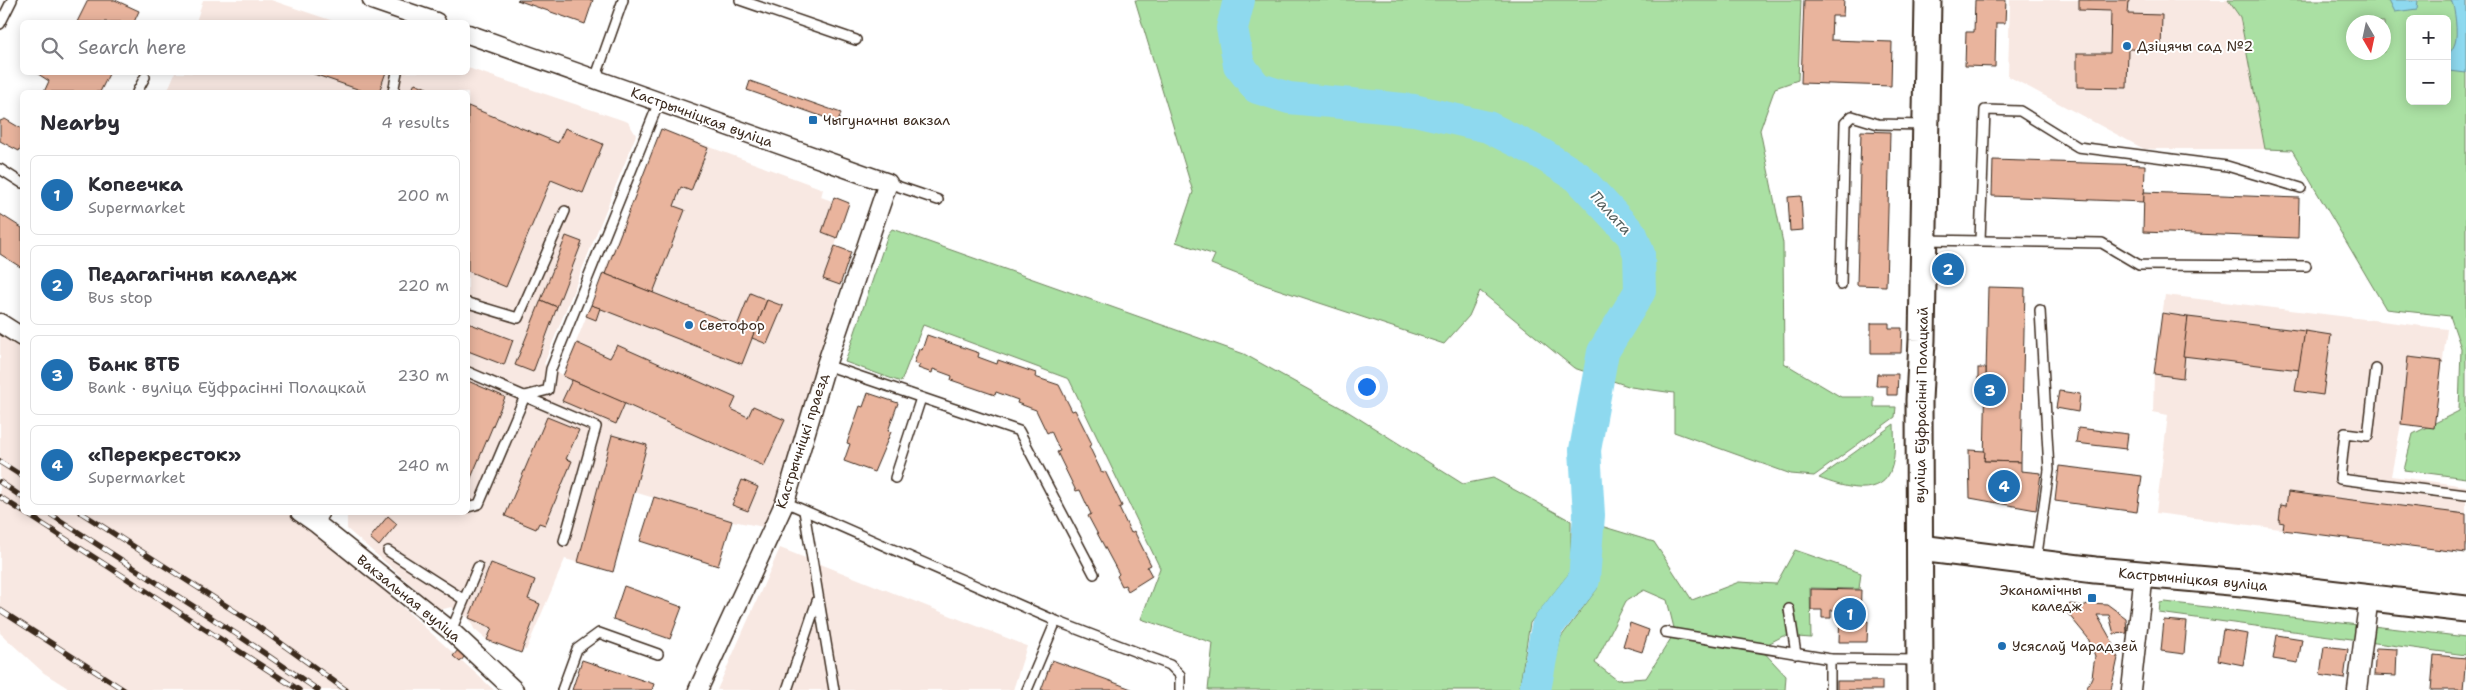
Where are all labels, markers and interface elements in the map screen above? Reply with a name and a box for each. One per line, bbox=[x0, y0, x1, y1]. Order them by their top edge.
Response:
north arrow bbox=[2346, 15, 2391, 60]
map controls bbox=[2406, 15, 2451, 105]
button: + bbox=[2406, 15, 2451, 60]
search box bbox=[20, 20, 470, 75]
icon: search bbox=[38, 34, 66, 62]
text: Search here bbox=[78, 35, 187, 60]
place label: Дзіцячы сад №2 bbox=[2137, 37, 2253, 55]
marker: Дзіцячы сад №2 bbox=[2121, 40, 2133, 52]
button: − bbox=[2406, 60, 2451, 105]
street label: Кастрычніцкая вуліца bbox=[628, 83, 776, 151]
text: Nearby bbox=[40, 109, 120, 137]
place label: Чыгуначны вакзал bbox=[823, 111, 950, 129]
text: 4 results bbox=[381, 112, 450, 133]
marker: Чыгуначны вакзал bbox=[807, 114, 819, 126]
text: Копеечка bbox=[88, 172, 183, 197]
text: 1 bbox=[53, 185, 61, 206]
text: 200 m bbox=[397, 185, 449, 206]
water label: Палата bbox=[1586, 187, 1636, 239]
text: Supermarket bbox=[88, 197, 185, 218]
pin: 2 bbox=[1932, 250, 1964, 288]
text: Педагагічны каледж bbox=[88, 262, 297, 287]
text: 2 bbox=[51, 275, 63, 296]
text: 220 m bbox=[397, 275, 449, 296]
text: Bus stop bbox=[88, 287, 153, 308]
street label: вуліца Еўфрасінні Полацкай bbox=[1910, 307, 1932, 503]
place label: Светофор bbox=[699, 316, 765, 334]
marker: Светофор bbox=[683, 319, 695, 331]
text: Банк ВТБ bbox=[88, 352, 180, 377]
text: 3 bbox=[51, 365, 63, 386]
text: 230 m bbox=[397, 365, 449, 386]
street label: Кастрычніцкі праезд bbox=[772, 371, 832, 511]
pin: 3 bbox=[1974, 371, 2006, 409]
your location bbox=[1354, 374, 1380, 400]
text: Bank · вуліца Еўфрасінні Полацкай bbox=[88, 377, 366, 398]
text: «Перекресток» bbox=[88, 442, 241, 467]
text: 4 bbox=[51, 455, 63, 476]
text: 240 m bbox=[397, 455, 449, 476]
text: Supermarket bbox=[88, 467, 185, 488]
pin: 4 bbox=[1988, 467, 2020, 505]
street label: Вакзальная вуліца bbox=[353, 551, 465, 646]
street label: Кастрычніцкая вуліца bbox=[2118, 564, 2269, 595]
place label: Эканамічны каледж bbox=[2000, 581, 2083, 615]
marker: Эканамічны каледж bbox=[2086, 592, 2098, 604]
pin: 1 bbox=[1834, 595, 1866, 633]
place label: Усяслаў Чарадзей bbox=[2012, 637, 2138, 655]
marker: Усяслаў Чарадзей bbox=[1996, 640, 2008, 652]

